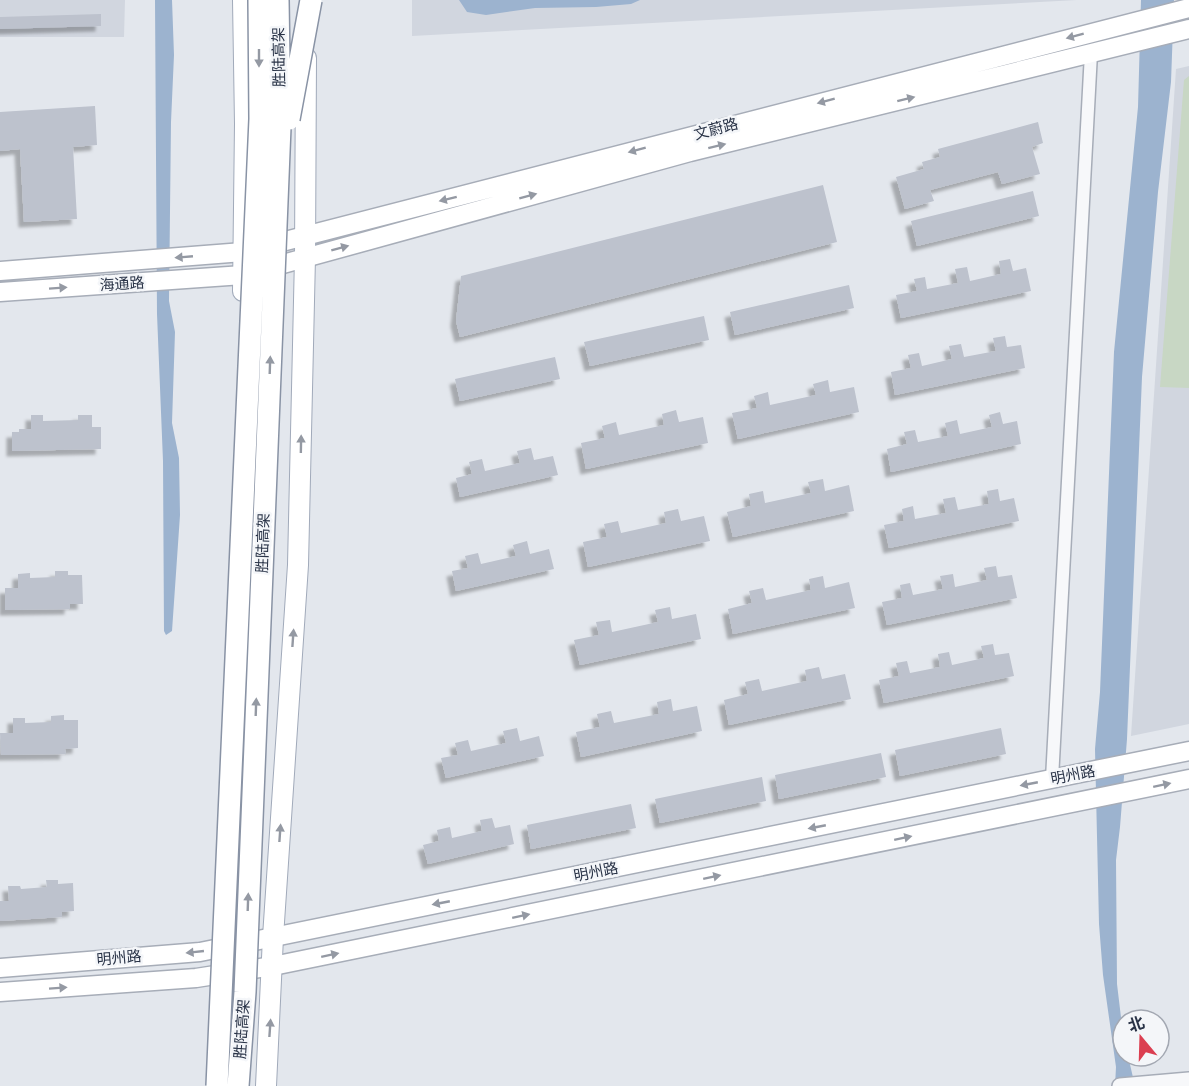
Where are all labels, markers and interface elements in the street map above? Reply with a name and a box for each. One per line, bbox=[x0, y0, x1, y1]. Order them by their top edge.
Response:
street label: 胜陆高架 bbox=[268, 27, 289, 87]
one-way arrow bbox=[1066, 32, 1085, 42]
one-way arrow bbox=[254, 49, 264, 68]
one-way arrow bbox=[897, 93, 915, 103]
one-way arrow bbox=[817, 97, 835, 106]
street label: 文蔚路 bbox=[692, 114, 740, 144]
one-way arrow bbox=[707, 140, 726, 150]
one-way arrow bbox=[628, 145, 646, 155]
one-way arrow bbox=[519, 191, 537, 201]
one-way arrow bbox=[439, 194, 457, 204]
one-way arrow bbox=[331, 242, 349, 252]
one-way arrow bbox=[175, 252, 194, 261]
street label: 海通路 bbox=[99, 272, 145, 295]
one-way arrow bbox=[49, 283, 68, 293]
one-way arrow bbox=[266, 356, 275, 375]
one-way arrow bbox=[296, 434, 306, 453]
street label: 胜陆高架 bbox=[252, 513, 273, 573]
one-way arrow bbox=[289, 629, 298, 648]
one-way arrow bbox=[252, 697, 261, 716]
street label: 明州路 bbox=[1049, 761, 1097, 788]
one-way arrow bbox=[1019, 780, 1038, 789]
one-way arrow bbox=[1152, 780, 1171, 789]
one-way arrow bbox=[276, 823, 285, 842]
one-way arrow bbox=[807, 823, 826, 832]
one-way arrow bbox=[894, 833, 913, 842]
street label: 明州路 bbox=[572, 858, 620, 885]
one-way arrow bbox=[703, 871, 722, 881]
one-way arrow bbox=[244, 892, 253, 911]
one-way arrow bbox=[431, 899, 450, 908]
one-way arrow bbox=[512, 910, 531, 920]
street label: 明州路 bbox=[96, 946, 142, 969]
one-way arrow bbox=[186, 947, 205, 957]
one-way arrow bbox=[321, 949, 339, 959]
one-way arrow bbox=[49, 983, 68, 993]
street label: 胜陆高架 bbox=[230, 998, 253, 1060]
north arrow bbox=[1111, 1008, 1171, 1068]
text: 北 bbox=[1125, 1012, 1147, 1036]
one-way arrow bbox=[265, 1018, 275, 1037]

